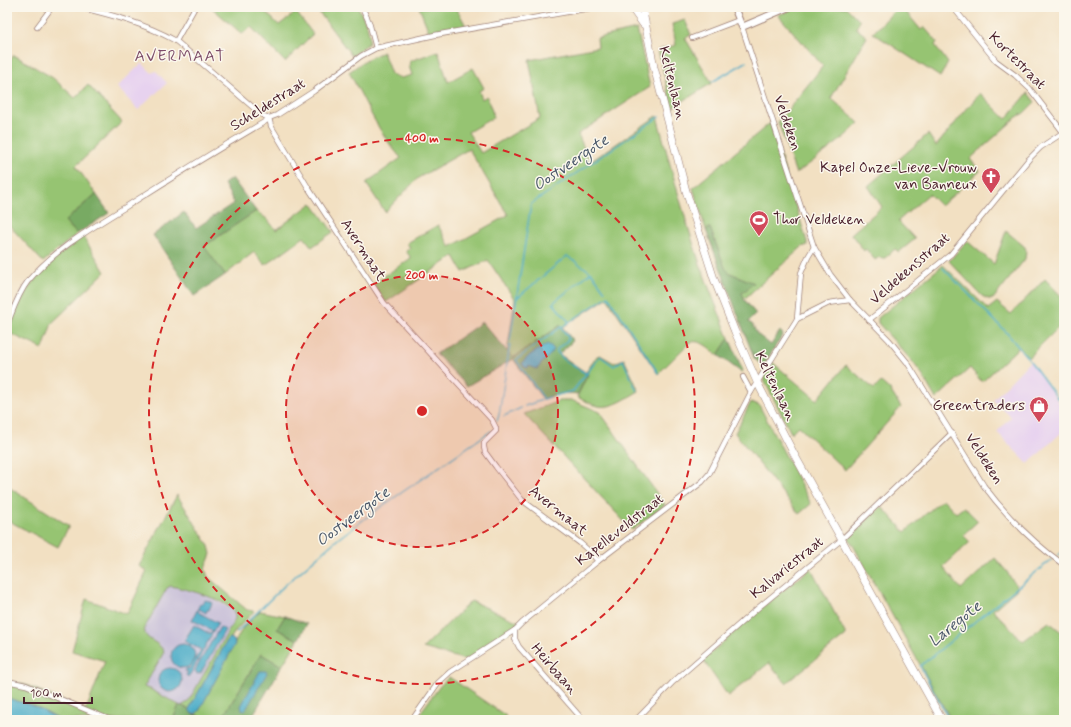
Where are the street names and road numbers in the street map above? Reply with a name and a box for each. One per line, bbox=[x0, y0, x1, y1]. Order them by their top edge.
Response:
street label: Kortestraat bbox=[984, 28, 1050, 94]
street label: Keltenlaan bbox=[653, 44, 691, 122]
street label: Scheldestraat bbox=[227, 74, 310, 136]
street label: Veldeken bbox=[769, 93, 805, 153]
street label: Avermaat bbox=[335, 215, 391, 285]
street label: Veldekensstraat bbox=[866, 228, 955, 309]
street label: Keltenlaan bbox=[750, 348, 801, 424]
street label: Veldeken bbox=[960, 429, 1008, 489]
street label: Avermaat bbox=[524, 481, 592, 541]
street label: Kapelleveldstraat bbox=[572, 489, 669, 571]
street label: Kalvariestraat bbox=[746, 532, 828, 604]
street label: Heirbaan bbox=[526, 639, 582, 699]

